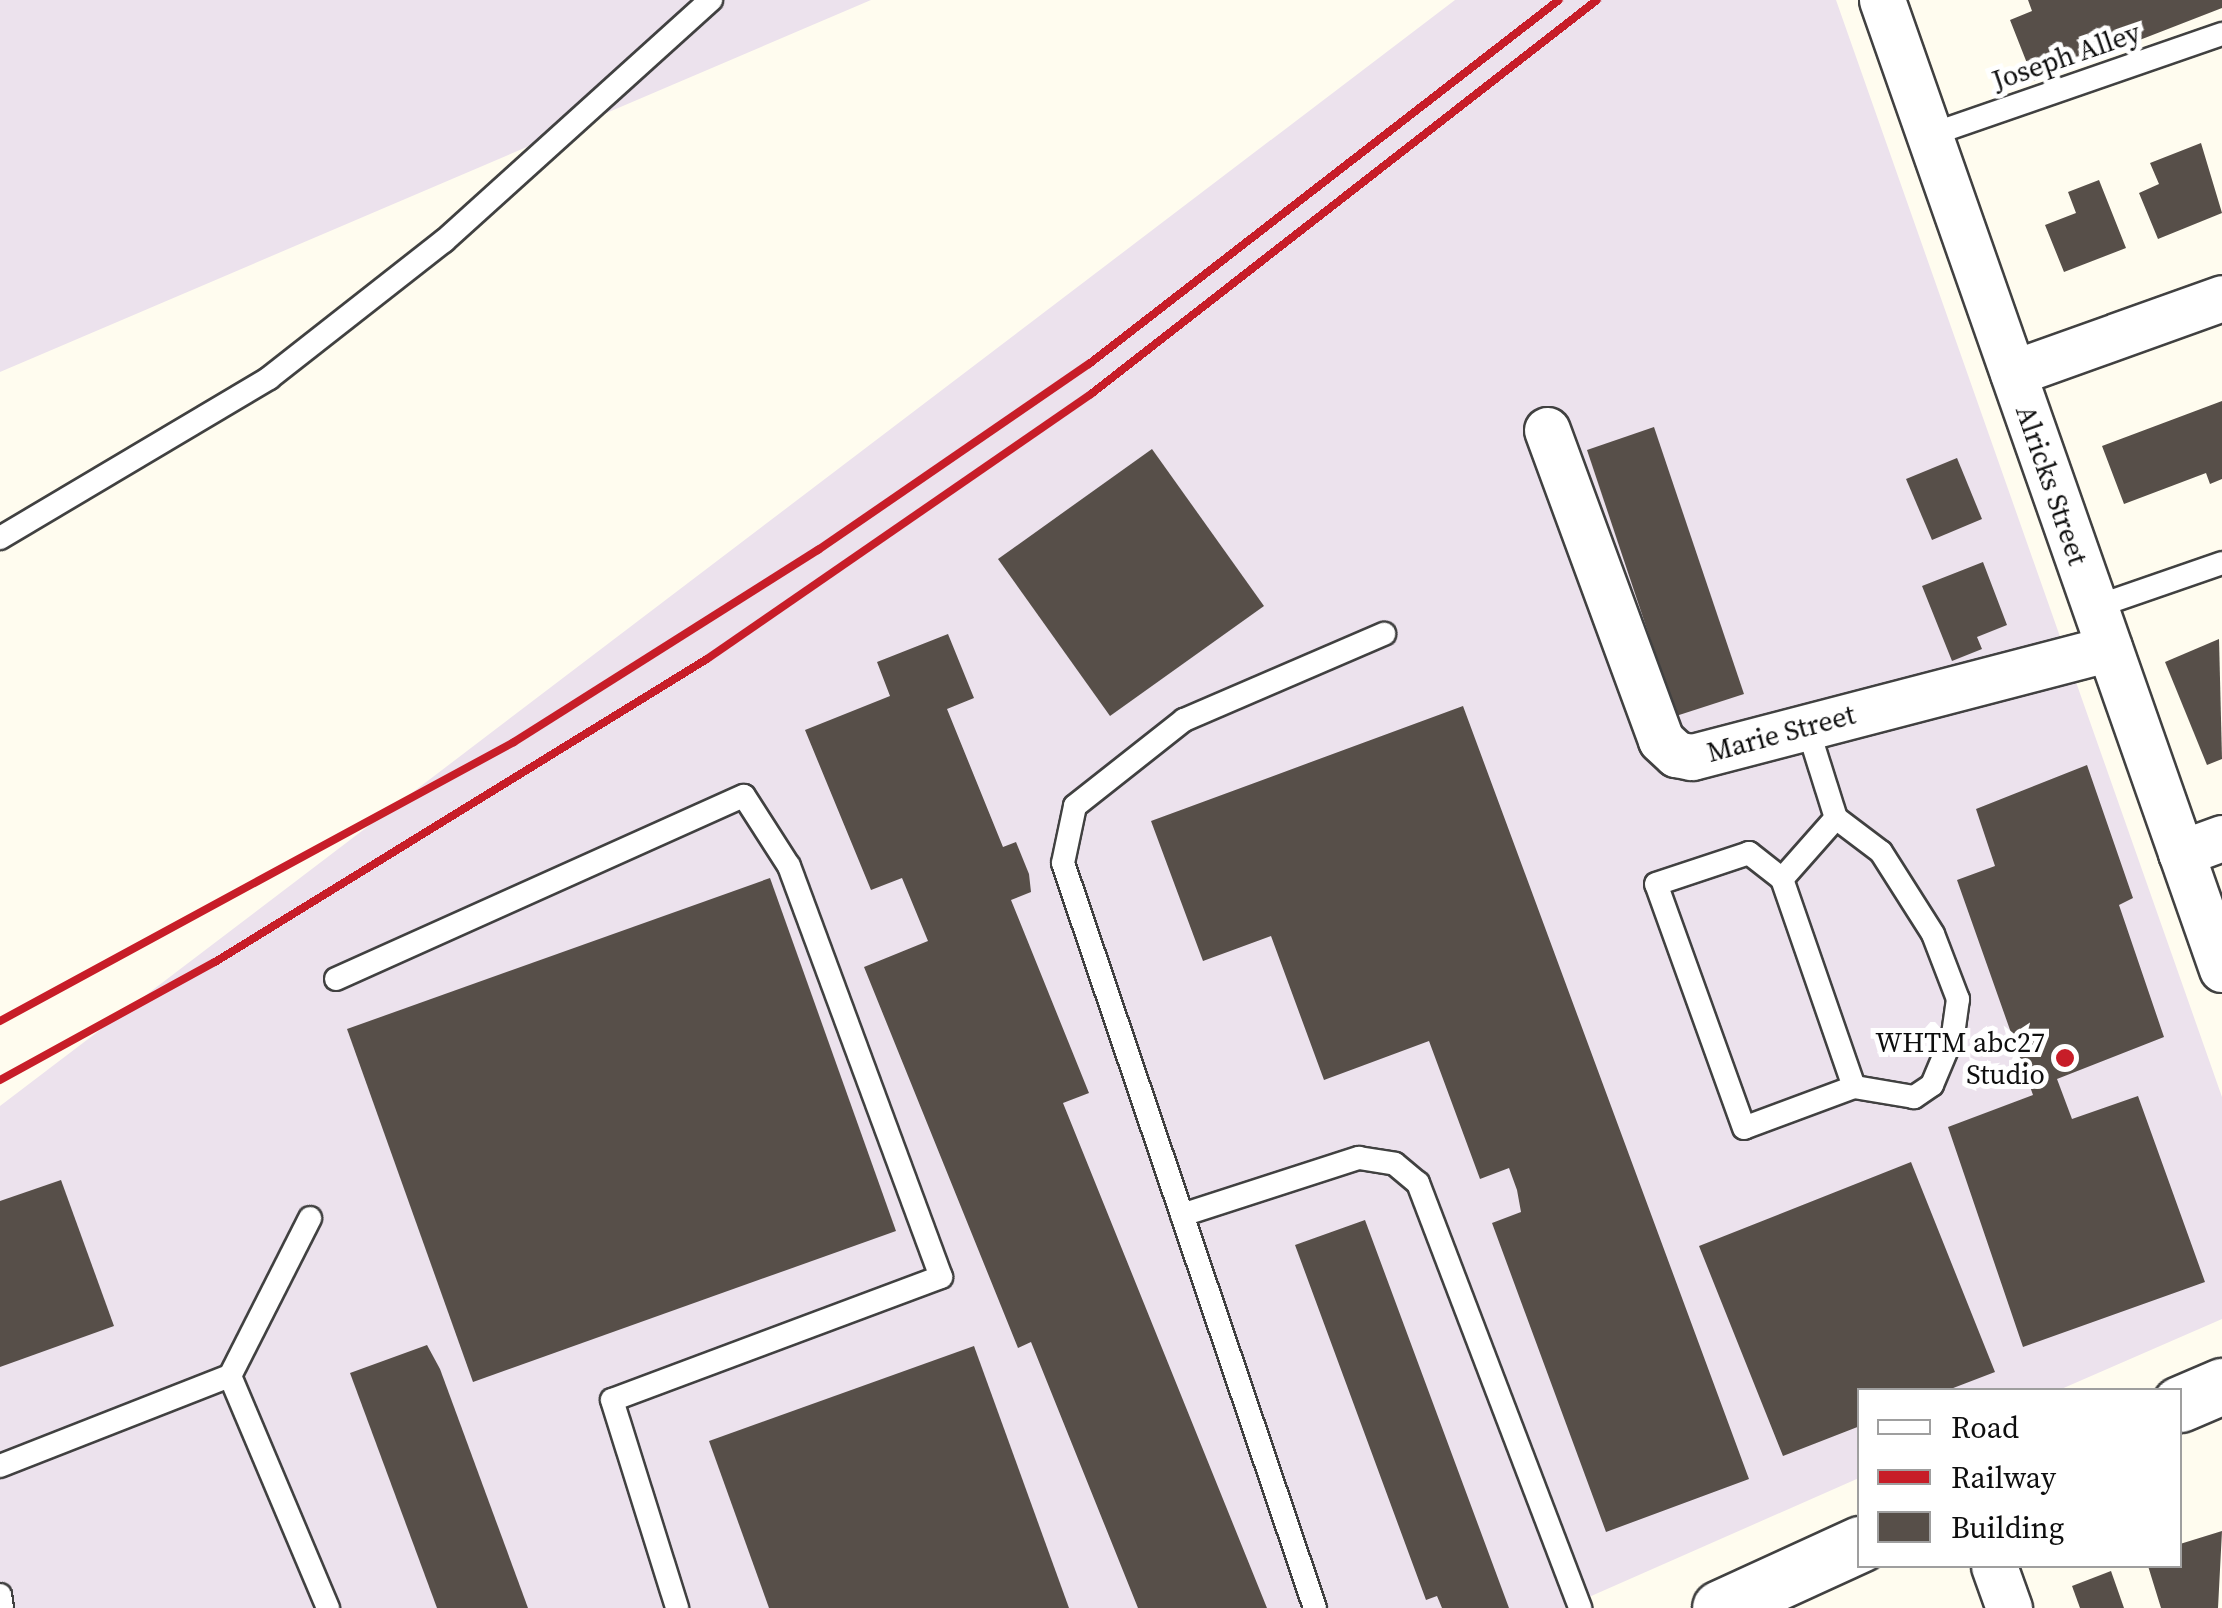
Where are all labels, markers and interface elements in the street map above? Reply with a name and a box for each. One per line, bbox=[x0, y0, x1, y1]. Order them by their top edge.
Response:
street label: Joseph Alley bbox=[1988, 15, 2144, 97]
street label: Alricks Street bbox=[2009, 401, 2095, 569]
street label: Marie Street bbox=[1703, 697, 1859, 769]
place label: WHTM abc27 Studio bbox=[1875, 1025, 2045, 1091]
marker: WHTM abc27 Studio bbox=[2054, 1047, 2076, 1069]
legend bbox=[1857, 1388, 2182, 1568]
text: Road bbox=[1951, 1407, 2019, 1448]
text: Railway bbox=[1951, 1457, 2056, 1498]
text: Building bbox=[1951, 1507, 2064, 1548]

